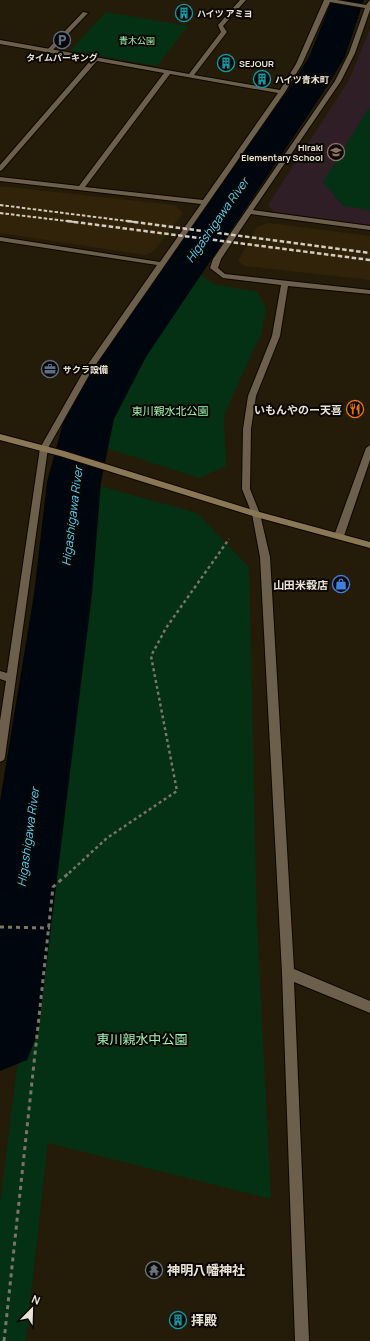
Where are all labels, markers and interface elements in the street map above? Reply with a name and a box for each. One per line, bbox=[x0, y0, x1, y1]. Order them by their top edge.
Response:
building icon: ハイツ アミヨ bbox=[174, 3, 194, 23]
place label: ハイツ アミヨ bbox=[197, 7, 252, 20]
parking icon: タイムパーキング bbox=[52, 30, 72, 50]
park label: 青木公園 bbox=[119, 34, 155, 47]
place label: タイムパーキング bbox=[26, 51, 98, 64]
building icon: SEJOUR bbox=[216, 53, 236, 73]
place label: SEJOUR bbox=[239, 57, 274, 70]
building icon: ハイツ青木町 bbox=[252, 69, 272, 89]
place label: ハイツ青木町 bbox=[275, 73, 329, 86]
place label: Hiraki Elementary School bbox=[241, 141, 323, 164]
school or university icon: Hiraki Elementary School bbox=[326, 142, 346, 162]
water label: Higashigawa River bbox=[181, 173, 254, 266]
office icon: サクラ設備 bbox=[40, 359, 60, 379]
place label: サクラ設備 bbox=[63, 363, 108, 376]
restaurant icon: いもんやのー天喜 bbox=[345, 399, 365, 419]
place label: いもんやのー天喜 bbox=[254, 402, 342, 417]
park label: 東川親水北公園 bbox=[132, 403, 209, 418]
water label: Higashigawa River bbox=[57, 464, 87, 567]
shop icon: 山田米穀店 bbox=[331, 574, 351, 594]
place label: 山田米穀店 bbox=[273, 577, 328, 592]
water label: Higashigawa River bbox=[13, 785, 44, 888]
park label: 東川親水中公園 bbox=[96, 1030, 188, 1048]
temple icon: 神明八幡神社 bbox=[144, 1260, 164, 1280]
place label: 神明八幡神社 bbox=[167, 1261, 245, 1279]
north arrow bbox=[12, 1289, 52, 1329]
text: N bbox=[30, 1291, 43, 1308]
building icon: 拝殿 bbox=[168, 1310, 188, 1330]
place label: 拝殿 bbox=[191, 1311, 217, 1329]

